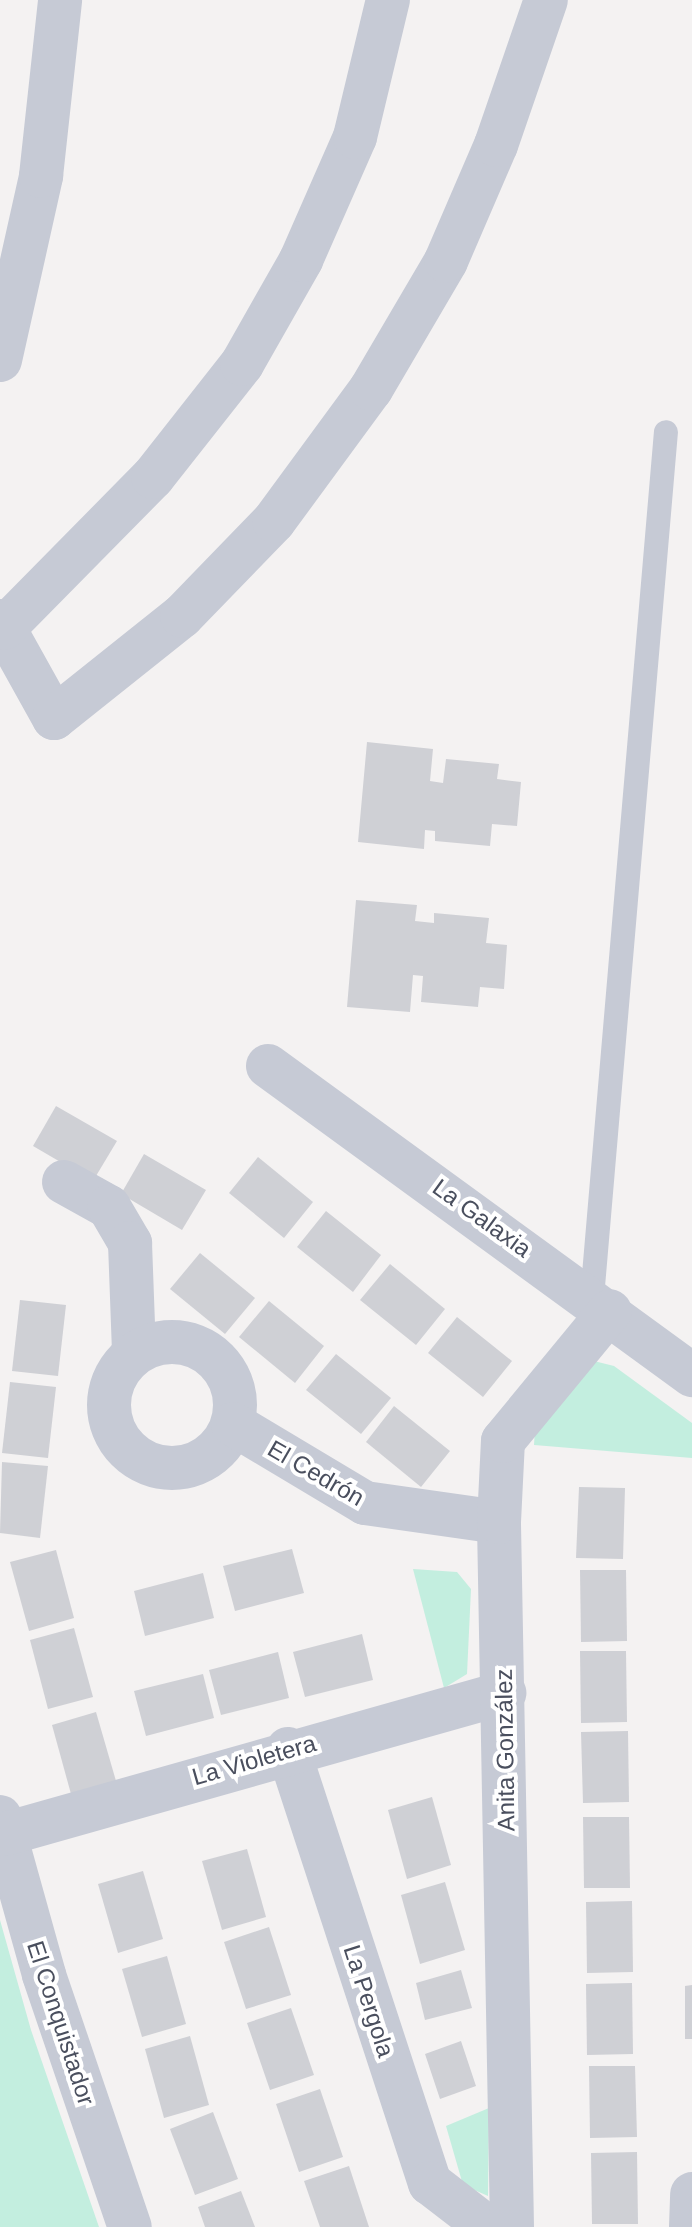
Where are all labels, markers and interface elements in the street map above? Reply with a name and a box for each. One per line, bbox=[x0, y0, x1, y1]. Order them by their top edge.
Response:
street label: La Galaxia bbox=[427, 1173, 537, 1263]
street label: El Cedrón bbox=[263, 1434, 369, 1512]
street label: Anita González bbox=[489, 1668, 521, 1832]
street label: La Violetera bbox=[189, 1729, 319, 1791]
street label: El Conquistador bbox=[21, 1937, 101, 2109]
street label: La Pergola bbox=[337, 1941, 401, 2061]

